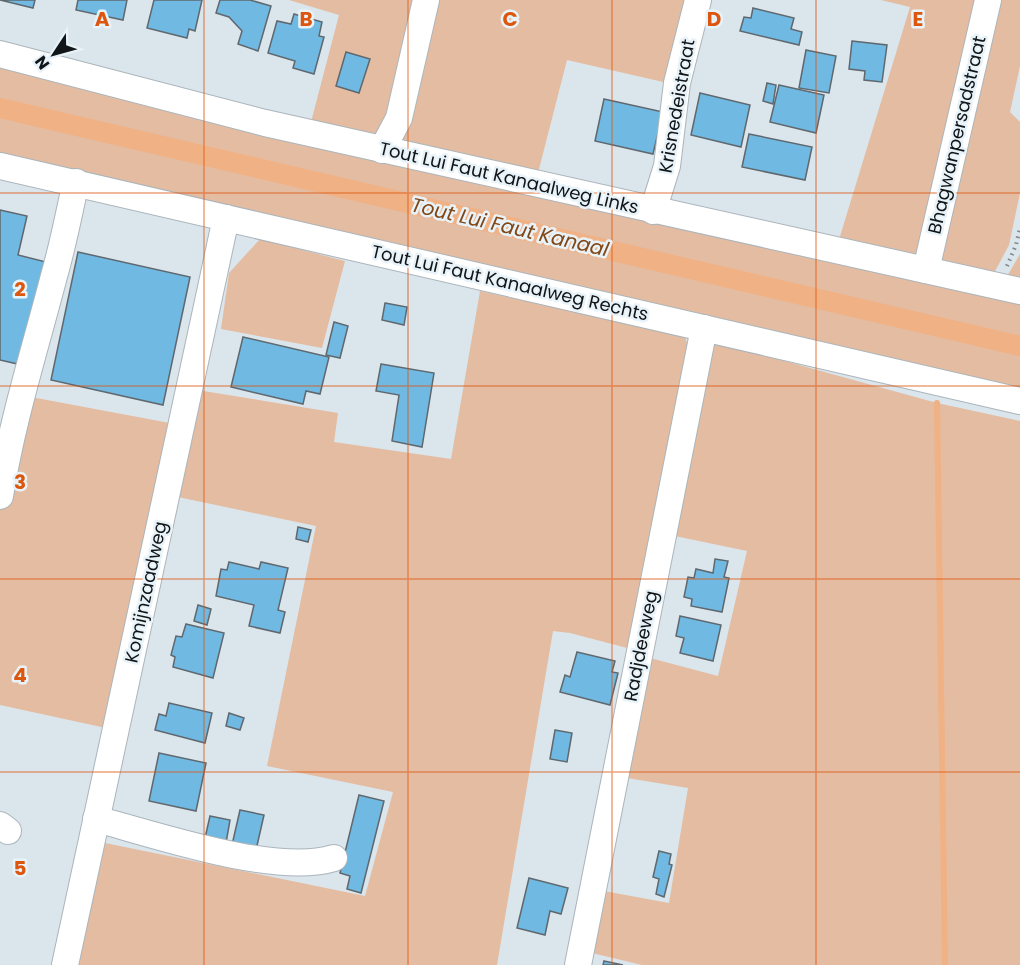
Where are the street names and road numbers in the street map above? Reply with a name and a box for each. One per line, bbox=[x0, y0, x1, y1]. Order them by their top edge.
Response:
street label: Bhagwanpersadstraat bbox=[922, 33, 991, 236]
street label: Krisnedeistraat bbox=[652, 37, 701, 175]
street label: Tout Lui Faut Kanaalweg Links bbox=[377, 135, 641, 220]
street label: Tout Lui Faut Kanaalweg Rechts bbox=[369, 238, 651, 327]
street label: Komijnzaadweg bbox=[118, 519, 173, 665]
street label: Radjdeeweg bbox=[618, 588, 663, 703]

